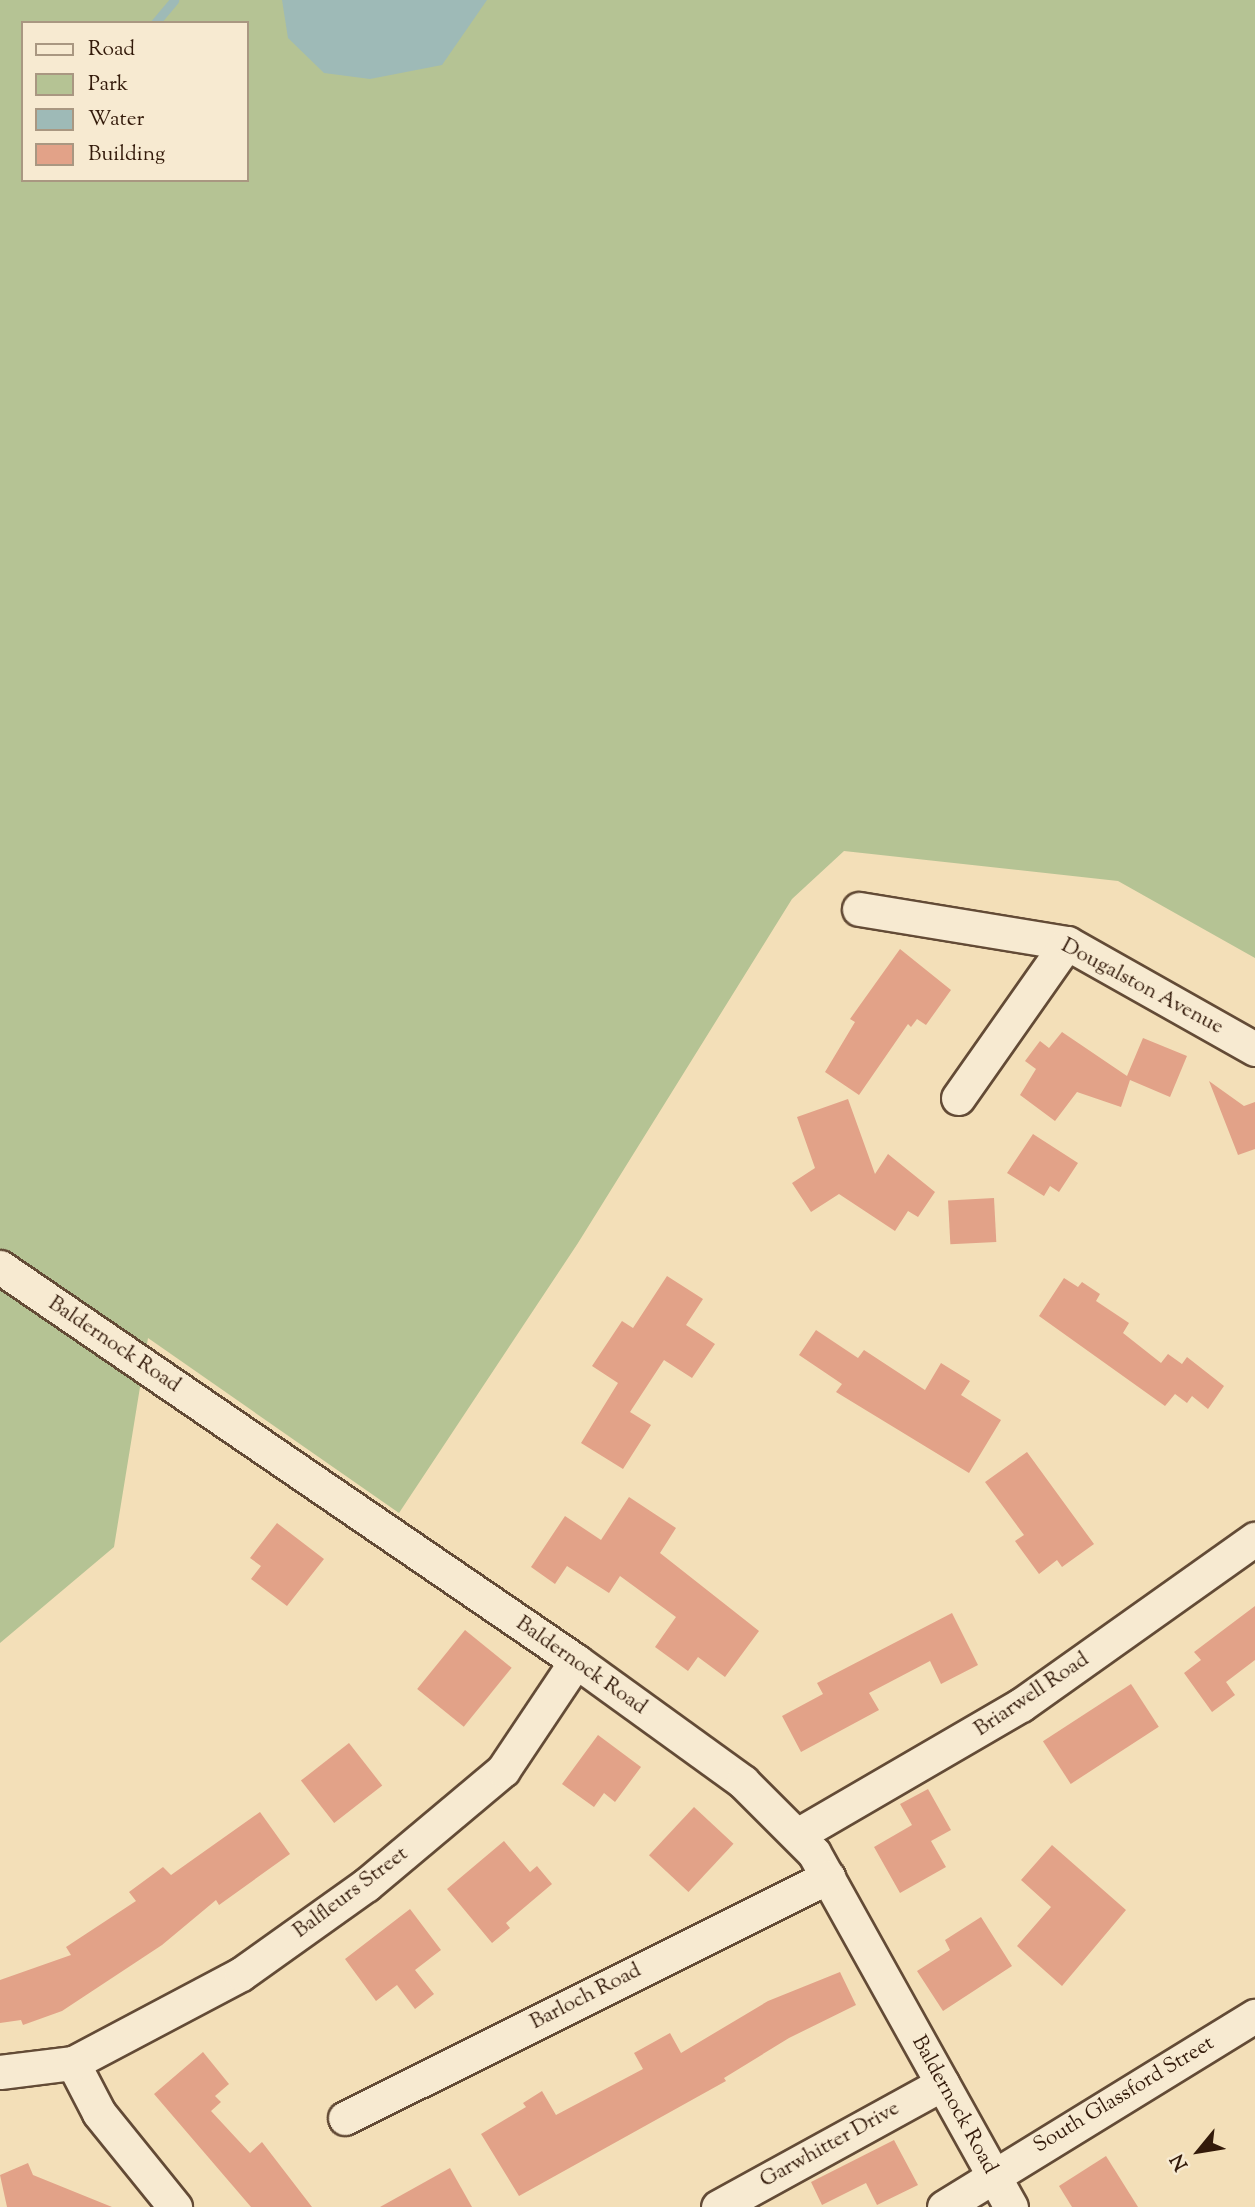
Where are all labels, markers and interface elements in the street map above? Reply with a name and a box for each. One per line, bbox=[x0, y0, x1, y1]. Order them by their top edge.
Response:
legend bbox=[21, 21, 248, 182]
text: Road bbox=[88, 35, 135, 65]
text: Park bbox=[88, 70, 128, 100]
text: Water bbox=[88, 105, 144, 135]
text: Building bbox=[88, 140, 165, 170]
street label: Dougalston Avenue bbox=[1057, 934, 1227, 1040]
street label: Baldernock Road bbox=[43, 1291, 185, 1399]
street label: Baldernock Road bbox=[511, 1611, 651, 1721]
street label: Briarwell Road bbox=[970, 1648, 1094, 1742]
street label: Balfleurs Street bbox=[289, 1842, 413, 1944]
street label: Barloch Road bbox=[526, 1958, 646, 2036]
street label: South Glassford Street bbox=[1029, 2031, 1219, 2159]
street label: Baldernock Road bbox=[906, 2032, 1002, 2178]
street label: Garwhitter Drive bbox=[756, 2096, 904, 2194]
north arrow bbox=[1164, 2116, 1234, 2186]
text: N bbox=[1165, 2148, 1196, 2175]

